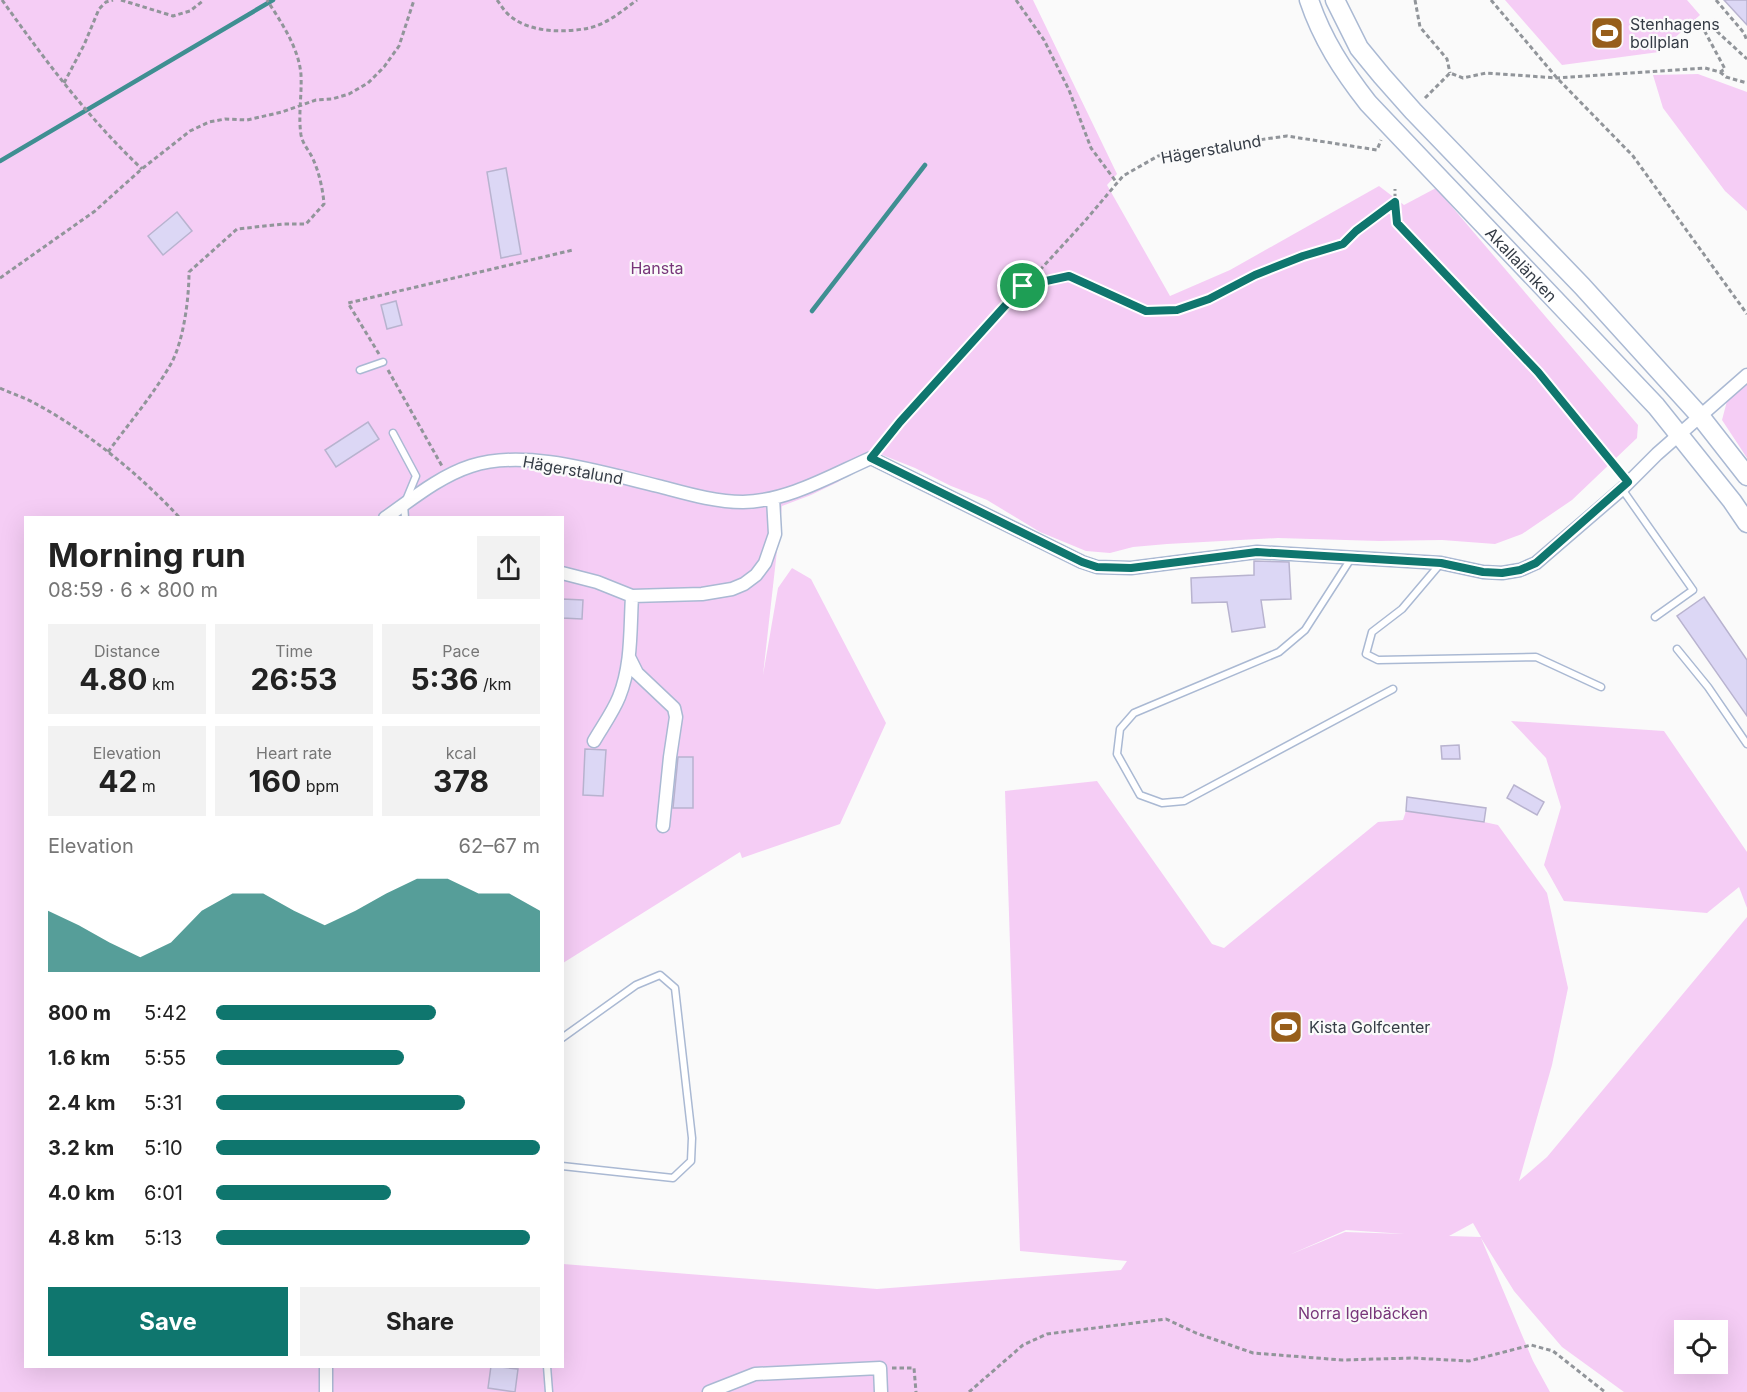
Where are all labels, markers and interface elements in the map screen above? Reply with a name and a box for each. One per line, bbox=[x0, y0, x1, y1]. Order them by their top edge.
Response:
place label: Stenhagens bollplan bbox=[1630, 14, 1720, 52]
sports icon: Stenhagens bollplan bbox=[1589, 15, 1625, 51]
street label: Hägerstalund bbox=[1159, 130, 1263, 168]
street label: Akallalänken bbox=[1481, 223, 1561, 306]
park label: Hansta bbox=[630, 258, 684, 278]
pin bbox=[997, 260, 1048, 311]
icon: arrive bbox=[1006, 269, 1039, 302]
street label: Hägerstalund bbox=[521, 451, 625, 489]
text: Morning run bbox=[48, 535, 246, 575]
button: share bbox=[477, 536, 540, 599]
text: 08:59 · 6 × 800 m bbox=[48, 578, 218, 602]
text: Distance bbox=[94, 641, 160, 661]
text: Time bbox=[275, 641, 313, 661]
text: Pace bbox=[442, 641, 480, 661]
text: 4.80 bbox=[79, 661, 147, 697]
text: 26:53 bbox=[251, 661, 337, 697]
text: 5:36 bbox=[410, 661, 478, 697]
text: km bbox=[147, 674, 175, 694]
text: /km bbox=[478, 674, 512, 694]
text: Elevation bbox=[93, 743, 161, 763]
text: Heart rate bbox=[256, 743, 332, 763]
text: kcal bbox=[446, 743, 476, 763]
text: 42 bbox=[98, 763, 137, 799]
text: 160 bbox=[249, 763, 301, 799]
text: 378 bbox=[433, 763, 489, 799]
text: m bbox=[137, 776, 156, 796]
text: bpm bbox=[301, 776, 339, 796]
text: Elevation bbox=[48, 834, 134, 858]
text: 62–67 m bbox=[459, 834, 540, 858]
text: 800 m bbox=[48, 1001, 111, 1025]
text: 5:42 bbox=[144, 1001, 187, 1025]
sports icon: Kista Golfcenter bbox=[1268, 1009, 1304, 1045]
place label: Kista Golfcenter bbox=[1309, 1017, 1430, 1037]
text: 1.6 km bbox=[48, 1046, 110, 1070]
text: 5:55 bbox=[144, 1046, 186, 1070]
text: 2.4 km bbox=[48, 1091, 115, 1115]
text: 5:31 bbox=[144, 1091, 182, 1115]
text: 3.2 km bbox=[48, 1136, 114, 1160]
text: 5:10 bbox=[144, 1136, 183, 1160]
text: 4.0 km bbox=[48, 1181, 115, 1205]
text: 6:01 bbox=[144, 1181, 183, 1205]
text: 4.8 km bbox=[48, 1226, 115, 1250]
text: 5:13 bbox=[144, 1226, 182, 1250]
button: Save bbox=[48, 1287, 288, 1356]
button: Share bbox=[300, 1287, 540, 1356]
park label: Norra Igelbäcken bbox=[1298, 1303, 1428, 1323]
map controls bbox=[1674, 1320, 1728, 1374]
button: locate bbox=[1674, 1320, 1728, 1374]

